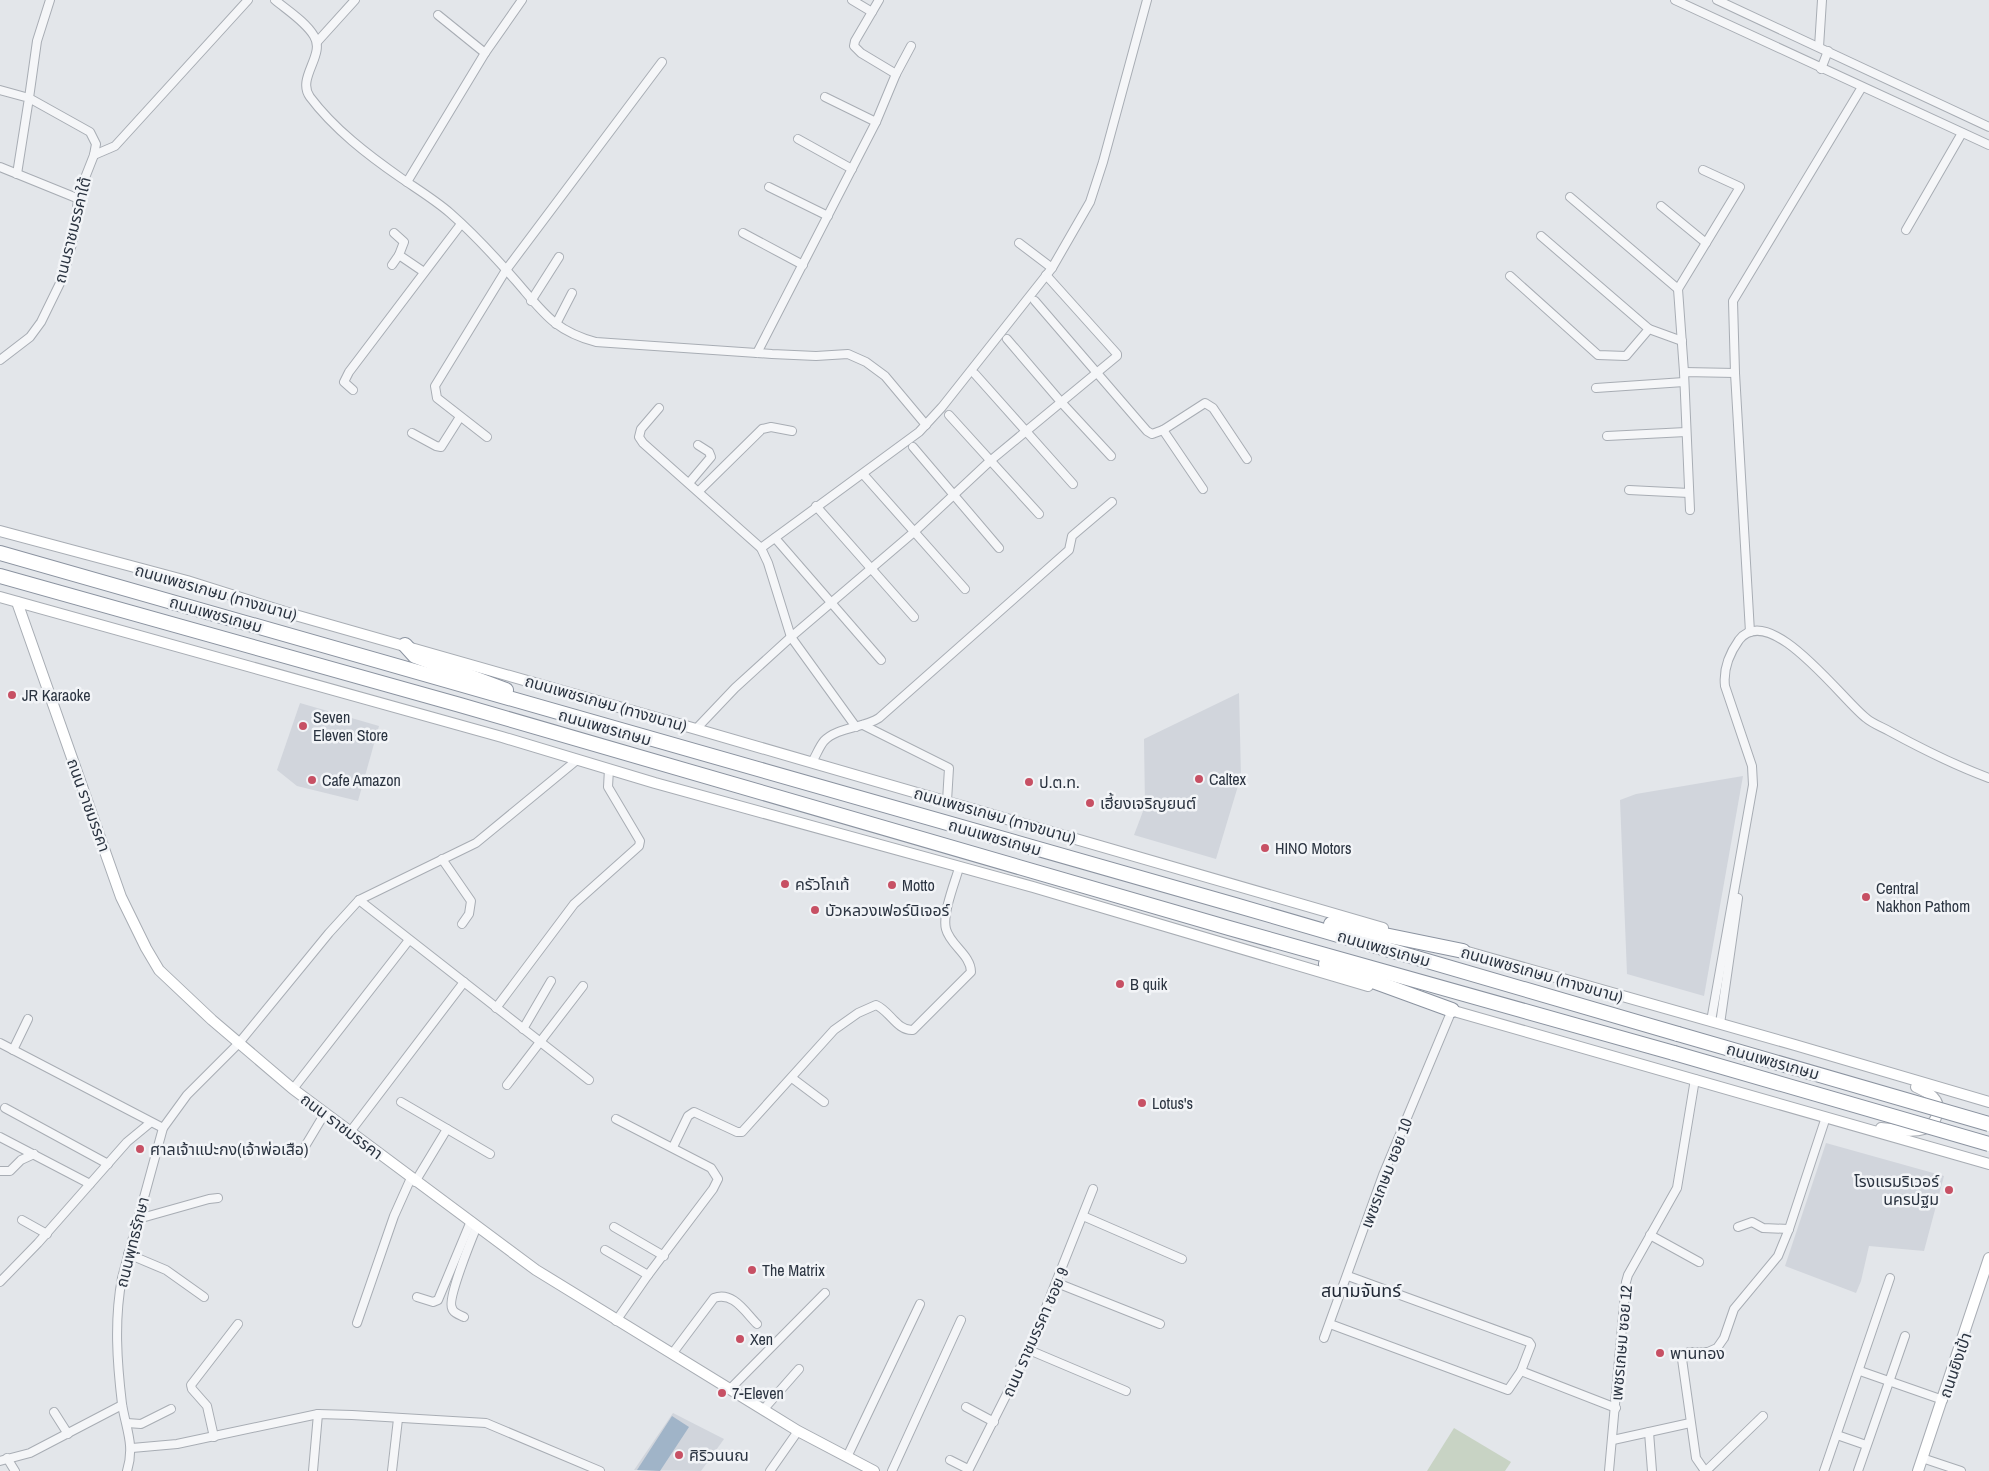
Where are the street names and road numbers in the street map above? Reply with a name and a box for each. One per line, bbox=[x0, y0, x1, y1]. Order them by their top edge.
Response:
street label: ถนนราชมรรคาใต้ bbox=[48, 175, 96, 285]
street label: ถนนเพชรเกษม (ทางขนาน) bbox=[133, 560, 299, 624]
street label: ถนนเพชรเกษม bbox=[167, 592, 265, 636]
street label: ถนนเพชรเกษม (ทางขนาน) bbox=[523, 671, 689, 735]
street label: ถนนเพชรเกษม bbox=[556, 705, 654, 749]
street label: ถนน ราชมรรคา bbox=[62, 755, 116, 855]
street label: ถนนเพชรเกษม (ทางขนาน) bbox=[912, 783, 1078, 847]
street label: ถนนเพชรเกษม bbox=[946, 815, 1044, 859]
street label: ถนนเพชรเกษม bbox=[1335, 924, 1433, 972]
street label: ถนนเพชรเกษม (ทางขนาน) bbox=[1458, 940, 1626, 1008]
street label: ถนนเพชรเกษม bbox=[1724, 1037, 1822, 1085]
street label: ถนน ราชมรรคา bbox=[296, 1088, 388, 1164]
street label: เพชรเกษม ซอย 10 bbox=[1355, 1115, 1417, 1231]
street label: ถนนพุทธรักษา bbox=[110, 1194, 154, 1290]
street label: ถนน ราชมรรคา ซอย 9 bbox=[996, 1264, 1074, 1400]
street label: เพชรเกษม ซอย 12 bbox=[1605, 1284, 1637, 1402]
street label: ถนนยิงเป้า bbox=[1934, 1329, 1976, 1401]

